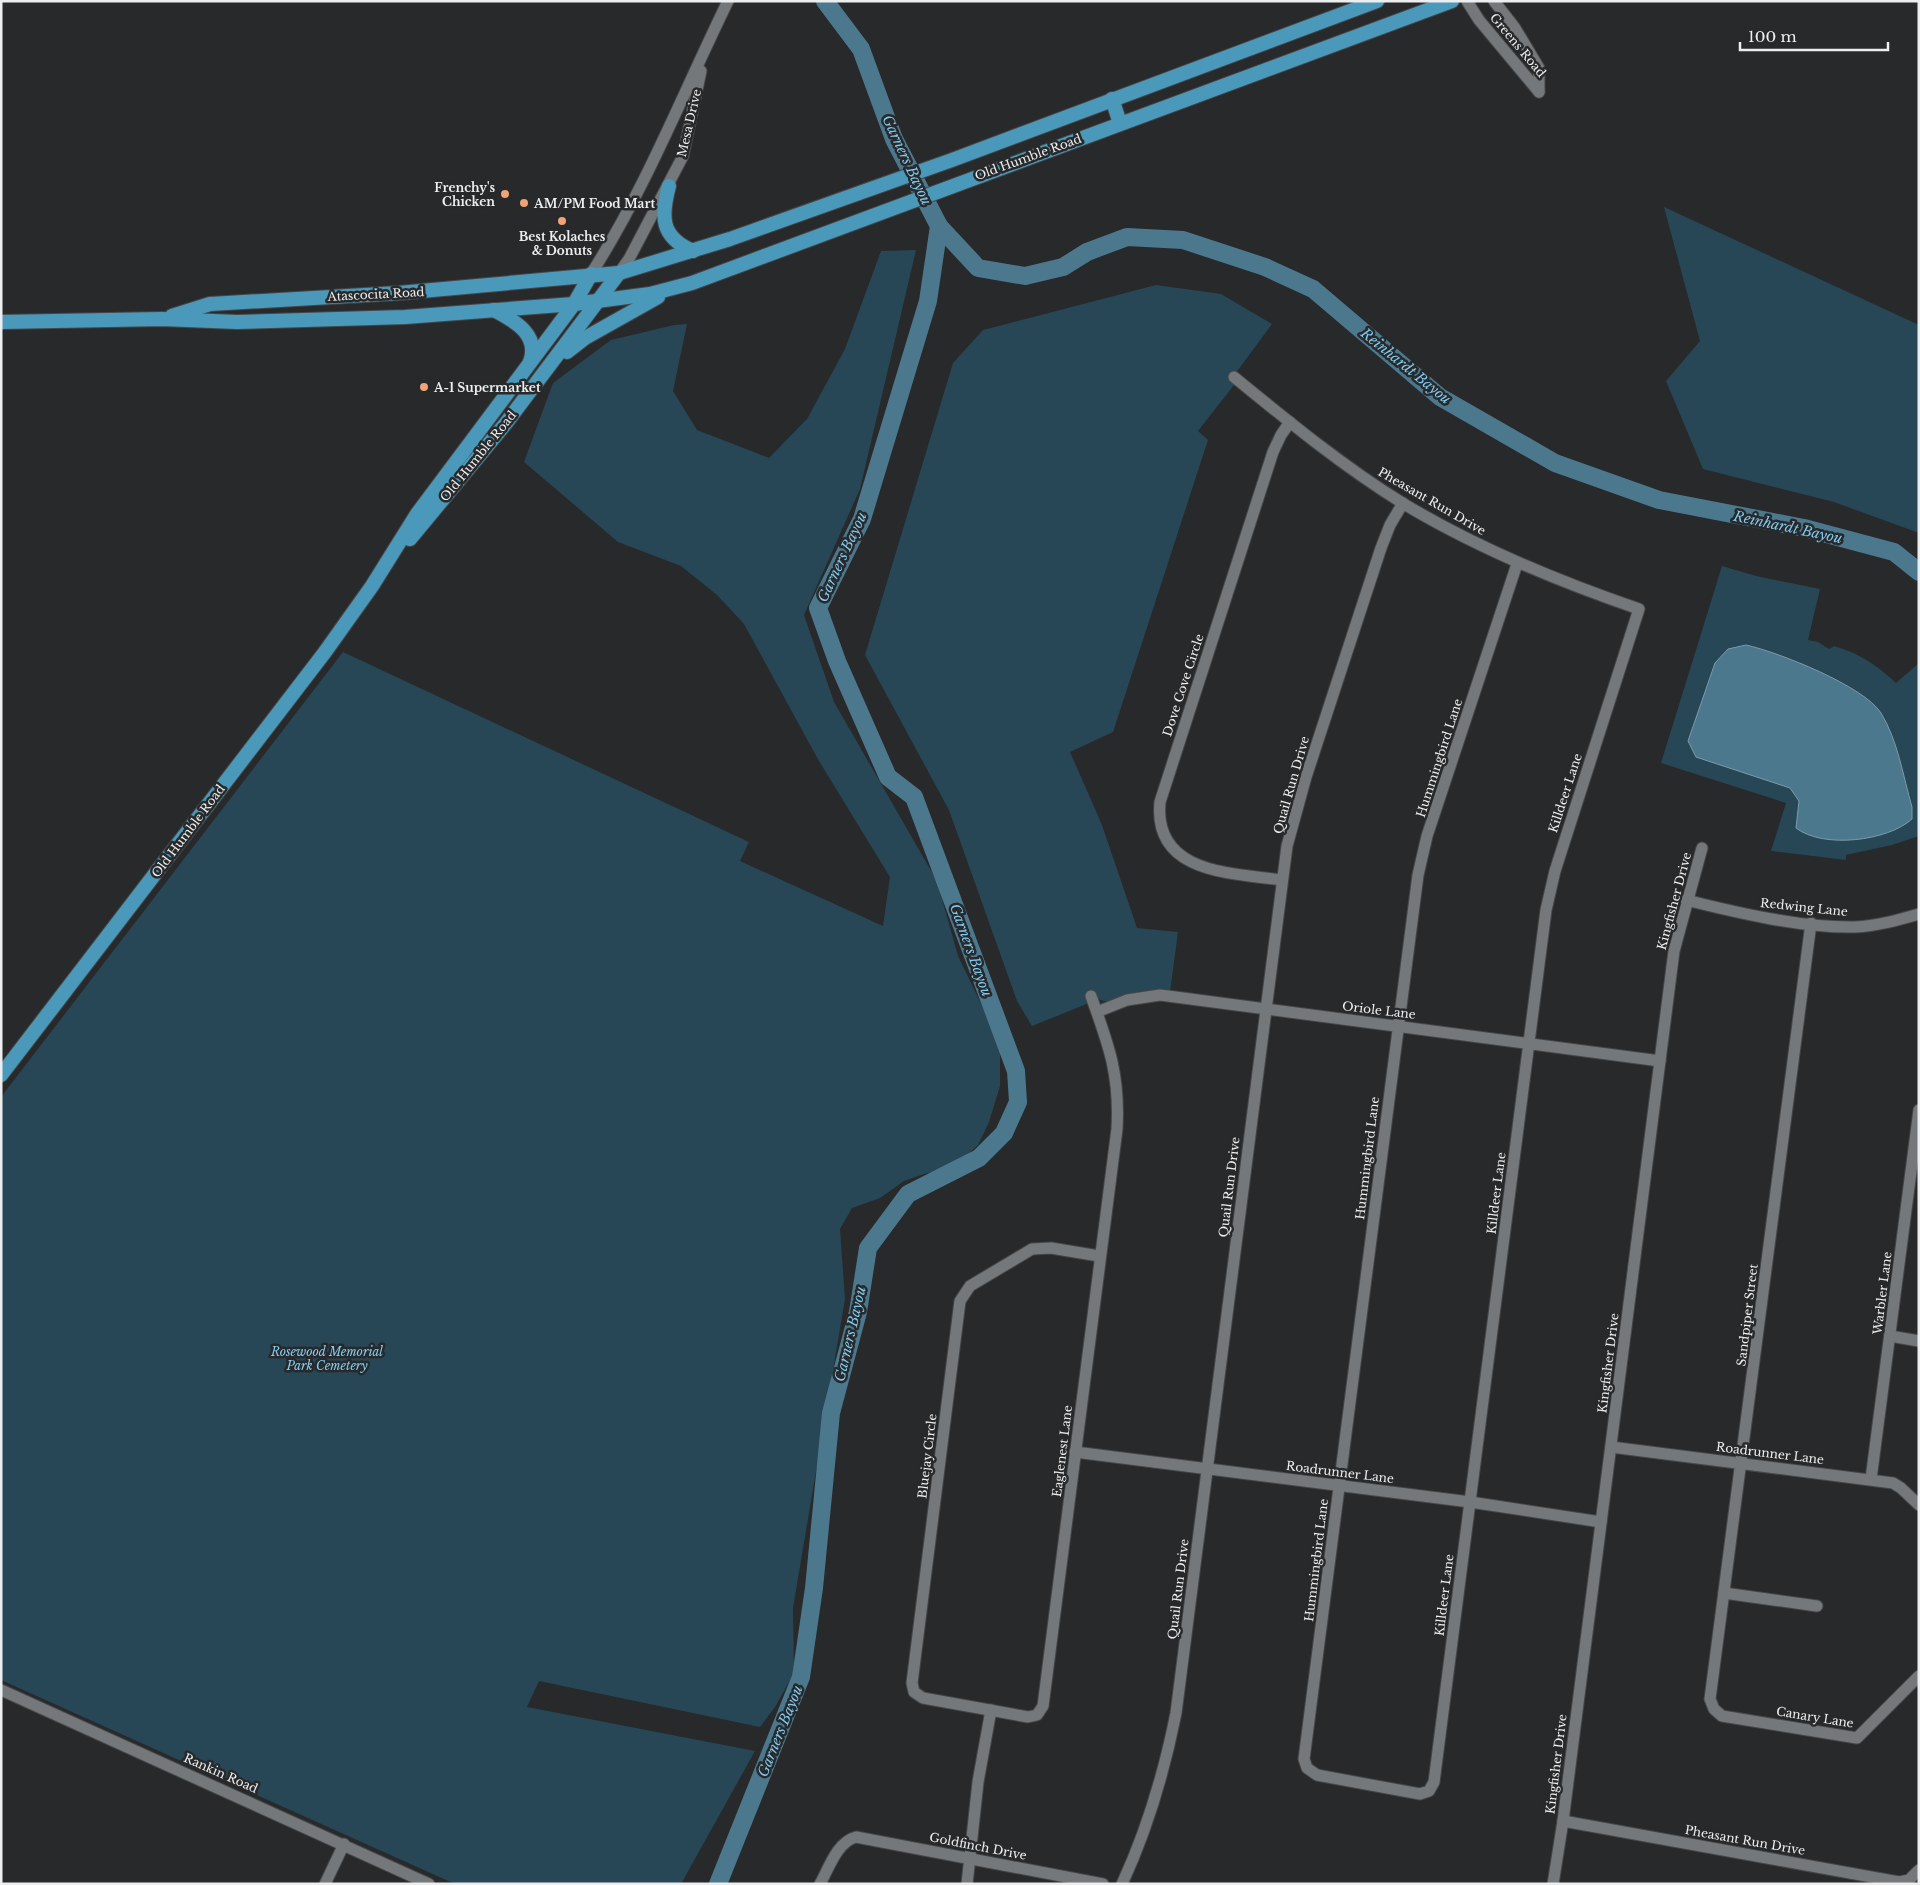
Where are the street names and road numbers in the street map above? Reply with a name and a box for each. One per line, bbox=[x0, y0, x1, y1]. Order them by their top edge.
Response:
street label: Greens Road bbox=[1487, 10, 1549, 80]
street label: Mesa Drive bbox=[674, 87, 704, 158]
street label: Old Humble Road bbox=[973, 131, 1083, 183]
street label: Atascocita Road bbox=[326, 284, 425, 304]
street label: Old Humble Road bbox=[437, 408, 519, 504]
street label: Pheasant Run Drive bbox=[1375, 464, 1489, 538]
street label: Dove Cove Circle bbox=[1159, 632, 1207, 738]
street label: Hummingbird Lane bbox=[1413, 697, 1465, 819]
street label: Quail Run Drive bbox=[1270, 734, 1312, 836]
street label: Killdeer Lane bbox=[1545, 751, 1585, 835]
street label: Old Humble Road bbox=[148, 782, 228, 880]
street label: Kingfisher Drive bbox=[1654, 850, 1694, 951]
street label: Redwing Lane bbox=[1760, 895, 1849, 919]
street label: Oriole Lane bbox=[1341, 998, 1417, 1022]
street label: Hummingbird Lane bbox=[1352, 1096, 1382, 1220]
street label: Quail Run Drive bbox=[1215, 1136, 1243, 1238]
street label: Killdeer Lane bbox=[1484, 1151, 1508, 1235]
street label: Warbler Lane bbox=[1869, 1251, 1895, 1336]
street label: Sandpiper Street bbox=[1733, 1263, 1761, 1367]
street label: Kingfisher Drive bbox=[1594, 1312, 1622, 1414]
street label: Eaglenest Lane bbox=[1049, 1404, 1075, 1498]
street label: Bluejay Circle bbox=[914, 1413, 940, 1499]
street label: Roadrunner Lane bbox=[1715, 1439, 1825, 1467]
street label: Roadrunner Lane bbox=[1285, 1458, 1395, 1486]
street label: Hummingbird Lane bbox=[1301, 1498, 1331, 1622]
street label: Quail Run Drive bbox=[1164, 1538, 1192, 1640]
street label: Killdeer Lane bbox=[1432, 1553, 1456, 1637]
street label: Canary Lane bbox=[1775, 1703, 1855, 1731]
street label: Kingfisher Drive bbox=[1542, 1713, 1570, 1815]
street label: Rankin Road bbox=[182, 1750, 260, 1796]
street label: Pheasant Run Drive bbox=[1684, 1822, 1806, 1858]
street label: Goldfinch Drive bbox=[928, 1829, 1028, 1863]

